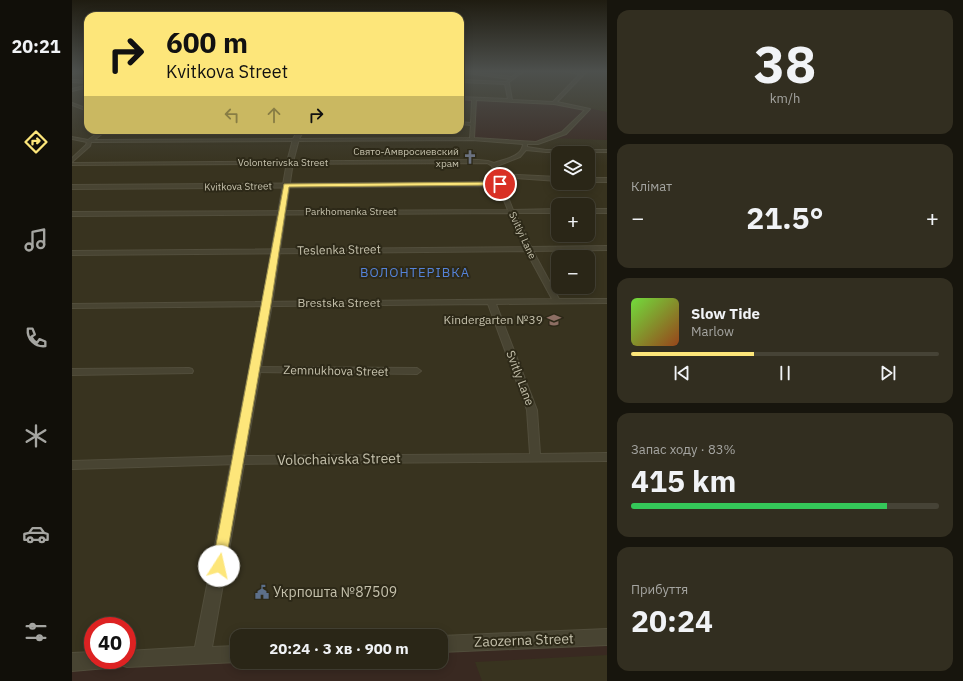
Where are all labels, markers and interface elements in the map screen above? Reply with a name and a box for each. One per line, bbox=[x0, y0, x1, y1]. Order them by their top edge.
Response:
text: 600 m bbox=[166, 24, 248, 61]
icon: right bbox=[100, 28, 152, 80]
text: 38 bbox=[754, 30, 816, 97]
text: 20:21 bbox=[11, 35, 61, 58]
text: Kvitkova Street bbox=[166, 60, 288, 83]
text: km/h bbox=[770, 90, 800, 107]
icon: left bbox=[221, 104, 243, 126]
icon: ahead bbox=[263, 104, 285, 126]
icon: right bbox=[305, 104, 327, 126]
icon: directions bbox=[22, 128, 50, 156]
place label: Свято-Амвросиевский храм bbox=[353, 145, 459, 170]
map controls bbox=[551, 146, 595, 294]
button: layers bbox=[551, 146, 595, 190]
church icon: Свято-Амвросиевский храм bbox=[462, 149, 478, 165]
street label: Volonterivska Street bbox=[238, 156, 329, 169]
pin bbox=[483, 167, 517, 201]
icon: arrive bbox=[489, 173, 511, 195]
text: Клімат bbox=[631, 178, 672, 195]
street label: Kvitkova Street bbox=[204, 179, 272, 194]
button: + bbox=[551, 198, 595, 242]
text: 21.5° bbox=[746, 198, 824, 237]
text: − bbox=[631, 203, 644, 232]
text: + bbox=[926, 203, 939, 232]
street label: Parkhomenka Street bbox=[305, 205, 397, 218]
street label: Svitlyi Lane bbox=[506, 209, 539, 261]
icon: music bbox=[22, 226, 50, 254]
street label: Teslenka Street bbox=[297, 241, 381, 258]
button: − bbox=[551, 250, 595, 294]
district label: ВОЛОНТЕРІВКА bbox=[360, 264, 470, 281]
street label: Brestska Street bbox=[297, 295, 381, 310]
text: Slow Tide bbox=[691, 304, 760, 323]
place label: Kindergarten №39 bbox=[444, 312, 543, 327]
school or university icon: Kindergarten №39 bbox=[546, 312, 562, 328]
text: Marlow bbox=[691, 323, 734, 340]
icon: phone bbox=[22, 324, 50, 352]
street label: Svitly Lane bbox=[503, 348, 538, 408]
street label: Zemnukhova Street bbox=[283, 362, 389, 379]
icon: previous bbox=[671, 362, 693, 384]
icon: pause bbox=[774, 362, 796, 384]
icon: next bbox=[877, 362, 899, 384]
icon: climate bbox=[22, 422, 50, 450]
text: Запас ходу · 83% bbox=[631, 441, 736, 458]
street label: Volochaivska Street bbox=[277, 449, 401, 469]
text: 415 km bbox=[631, 461, 736, 500]
icon: car bbox=[22, 520, 50, 548]
position arrow bbox=[198, 545, 240, 587]
text: Прибуття bbox=[631, 581, 688, 598]
place label: Укрпошта №87509 bbox=[273, 583, 397, 601]
public building icon: Укрпошта №87509 bbox=[254, 584, 270, 600]
text: 20:24 bbox=[631, 601, 713, 640]
speed limit sign: 40 bbox=[84, 617, 136, 669]
icon: filters bbox=[22, 618, 50, 646]
street label: Zaozerna Street bbox=[474, 629, 574, 651]
text: 20:24 · 3 хв · 900 m bbox=[269, 639, 409, 658]

